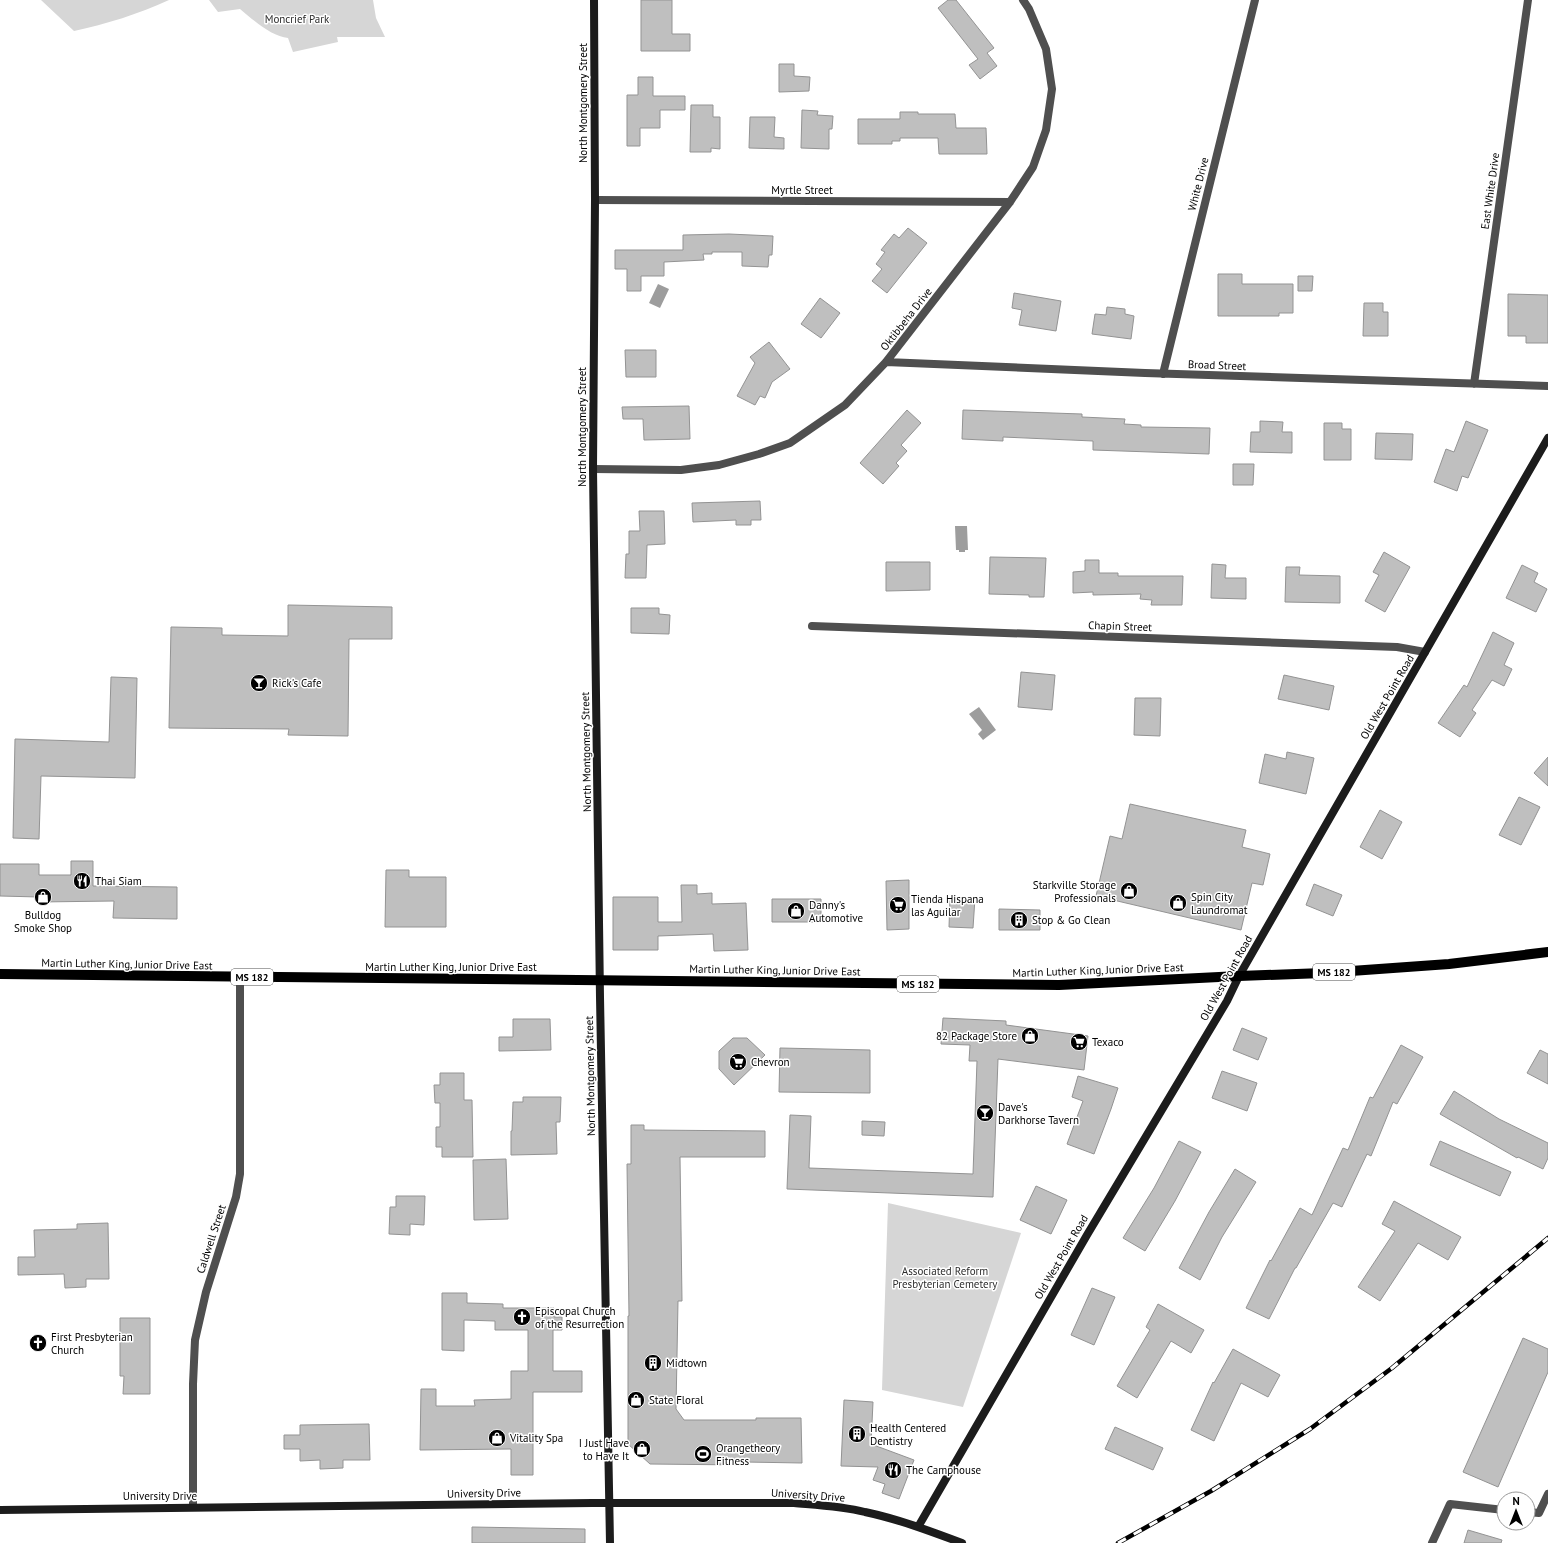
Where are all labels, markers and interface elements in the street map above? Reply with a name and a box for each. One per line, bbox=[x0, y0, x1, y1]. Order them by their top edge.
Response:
park label: Moncrief Park bbox=[265, 12, 330, 26]
street label: North Montgomery Street bbox=[576, 43, 590, 163]
street label: East White Drive bbox=[1478, 151, 1502, 230]
street label: White Drive bbox=[1185, 155, 1212, 212]
street label: Myrtle Street bbox=[771, 183, 833, 197]
street label: Oktibbeha Drive bbox=[877, 284, 935, 353]
street label: Broad Street bbox=[1188, 357, 1247, 373]
street label: North Montgomery Street bbox=[575, 367, 589, 487]
street label: Chapin Street bbox=[1088, 618, 1152, 634]
street label: Old West Point Road bbox=[1357, 652, 1417, 742]
bar icon: Rick's Cafe bbox=[249, 673, 269, 693]
place label: Rick's Cafe bbox=[272, 676, 322, 690]
street label: North Montgomery Street bbox=[578, 692, 594, 812]
restaurant icon: Thai Siam bbox=[72, 871, 92, 891]
place label: Thai Siam bbox=[95, 874, 142, 888]
place label: Starkville Storage Professionals bbox=[1033, 878, 1116, 905]
shop icon: Starkville Storage Professionals bbox=[1119, 881, 1139, 901]
shop icon: Bulldog Smoke Shop bbox=[33, 887, 53, 907]
place label: Spin City Laundromat bbox=[1191, 890, 1248, 917]
place label: Tienda Hispana las Aguilar bbox=[911, 892, 984, 919]
shop icon: Spin City Laundromat bbox=[1168, 893, 1188, 913]
supermarket icon: Tienda Hispana las Aguilar bbox=[888, 895, 908, 915]
place label: Danny's Automotive bbox=[809, 898, 864, 925]
shop icon: Danny's Automotive bbox=[786, 901, 806, 921]
place label: Bulldog Smoke Shop bbox=[14, 908, 72, 935]
building icon: Stop & Go Clean bbox=[1009, 910, 1029, 930]
place label: Stop & Go Clean bbox=[1032, 913, 1110, 927]
street label: Old West Point Road bbox=[1197, 933, 1255, 1023]
street label: Martin Luther King, Junior Drive East bbox=[41, 956, 213, 972]
street label: Martin Luther King, Junior Drive East bbox=[365, 960, 537, 974]
street label: Martin Luther King, Junior Drive East bbox=[1012, 960, 1184, 980]
street label: Martin Luther King, Junior Drive East bbox=[689, 962, 861, 978]
road number: MS 182 bbox=[1313, 964, 1355, 980]
road number: MS 182 bbox=[231, 969, 273, 985]
road number: MS 182 bbox=[897, 976, 939, 992]
street label: North Montgomery Street bbox=[582, 1016, 598, 1136]
shop icon: 82 Package Store bbox=[1020, 1026, 1040, 1046]
place label: 82 Package Store bbox=[936, 1029, 1017, 1043]
supermarket icon: Texaco bbox=[1069, 1032, 1089, 1052]
place label: Texaco bbox=[1092, 1035, 1124, 1049]
supermarket icon: Chevron bbox=[728, 1052, 748, 1072]
place label: Chevron bbox=[751, 1055, 790, 1069]
place label: Dave's Darkhorse Tavern bbox=[998, 1100, 1079, 1127]
bar icon: Dave's Darkhorse Tavern bbox=[975, 1103, 995, 1123]
street label: Caldwell Street bbox=[193, 1202, 229, 1275]
street label: Old West Point Road bbox=[1031, 1212, 1091, 1302]
park label: Associated Reform Presbyterian Cemetery bbox=[892, 1264, 998, 1291]
place label: Episcopal Church of the Resurrection bbox=[535, 1304, 624, 1331]
church icon: Episcopal Church of the Resurrection bbox=[512, 1307, 532, 1327]
place label: First Presbyterian Church bbox=[51, 1330, 133, 1357]
church icon: First Presbyterian Church bbox=[28, 1333, 48, 1353]
building icon: Midtown bbox=[643, 1353, 663, 1373]
place label: Midtown bbox=[666, 1356, 707, 1370]
shop icon: State Floral bbox=[626, 1390, 646, 1410]
place label: State Floral bbox=[649, 1393, 704, 1407]
place label: Health Centered Dentistry bbox=[870, 1421, 946, 1448]
building icon: Health Centered Dentistry bbox=[847, 1424, 867, 1444]
shop icon: Vitality Spa bbox=[487, 1428, 507, 1448]
place label: Vitality Spa bbox=[509, 1431, 563, 1445]
place label: I Just Have to Have It bbox=[579, 1436, 629, 1463]
shop icon: I Just Have to Have It bbox=[632, 1439, 652, 1459]
place label: Orangetheory Fitness bbox=[716, 1441, 781, 1468]
sports icon: Orangetheory Fitness bbox=[693, 1444, 713, 1464]
restaurant icon: The Camphouse bbox=[883, 1460, 903, 1480]
place label: The Camphouse bbox=[906, 1463, 982, 1477]
street label: University Drive bbox=[447, 1485, 522, 1501]
street label: University Drive bbox=[770, 1485, 846, 1505]
street label: University Drive bbox=[123, 1489, 198, 1503]
north arrow bbox=[1496, 1491, 1536, 1531]
text: N bbox=[1512, 1494, 1520, 1508]

